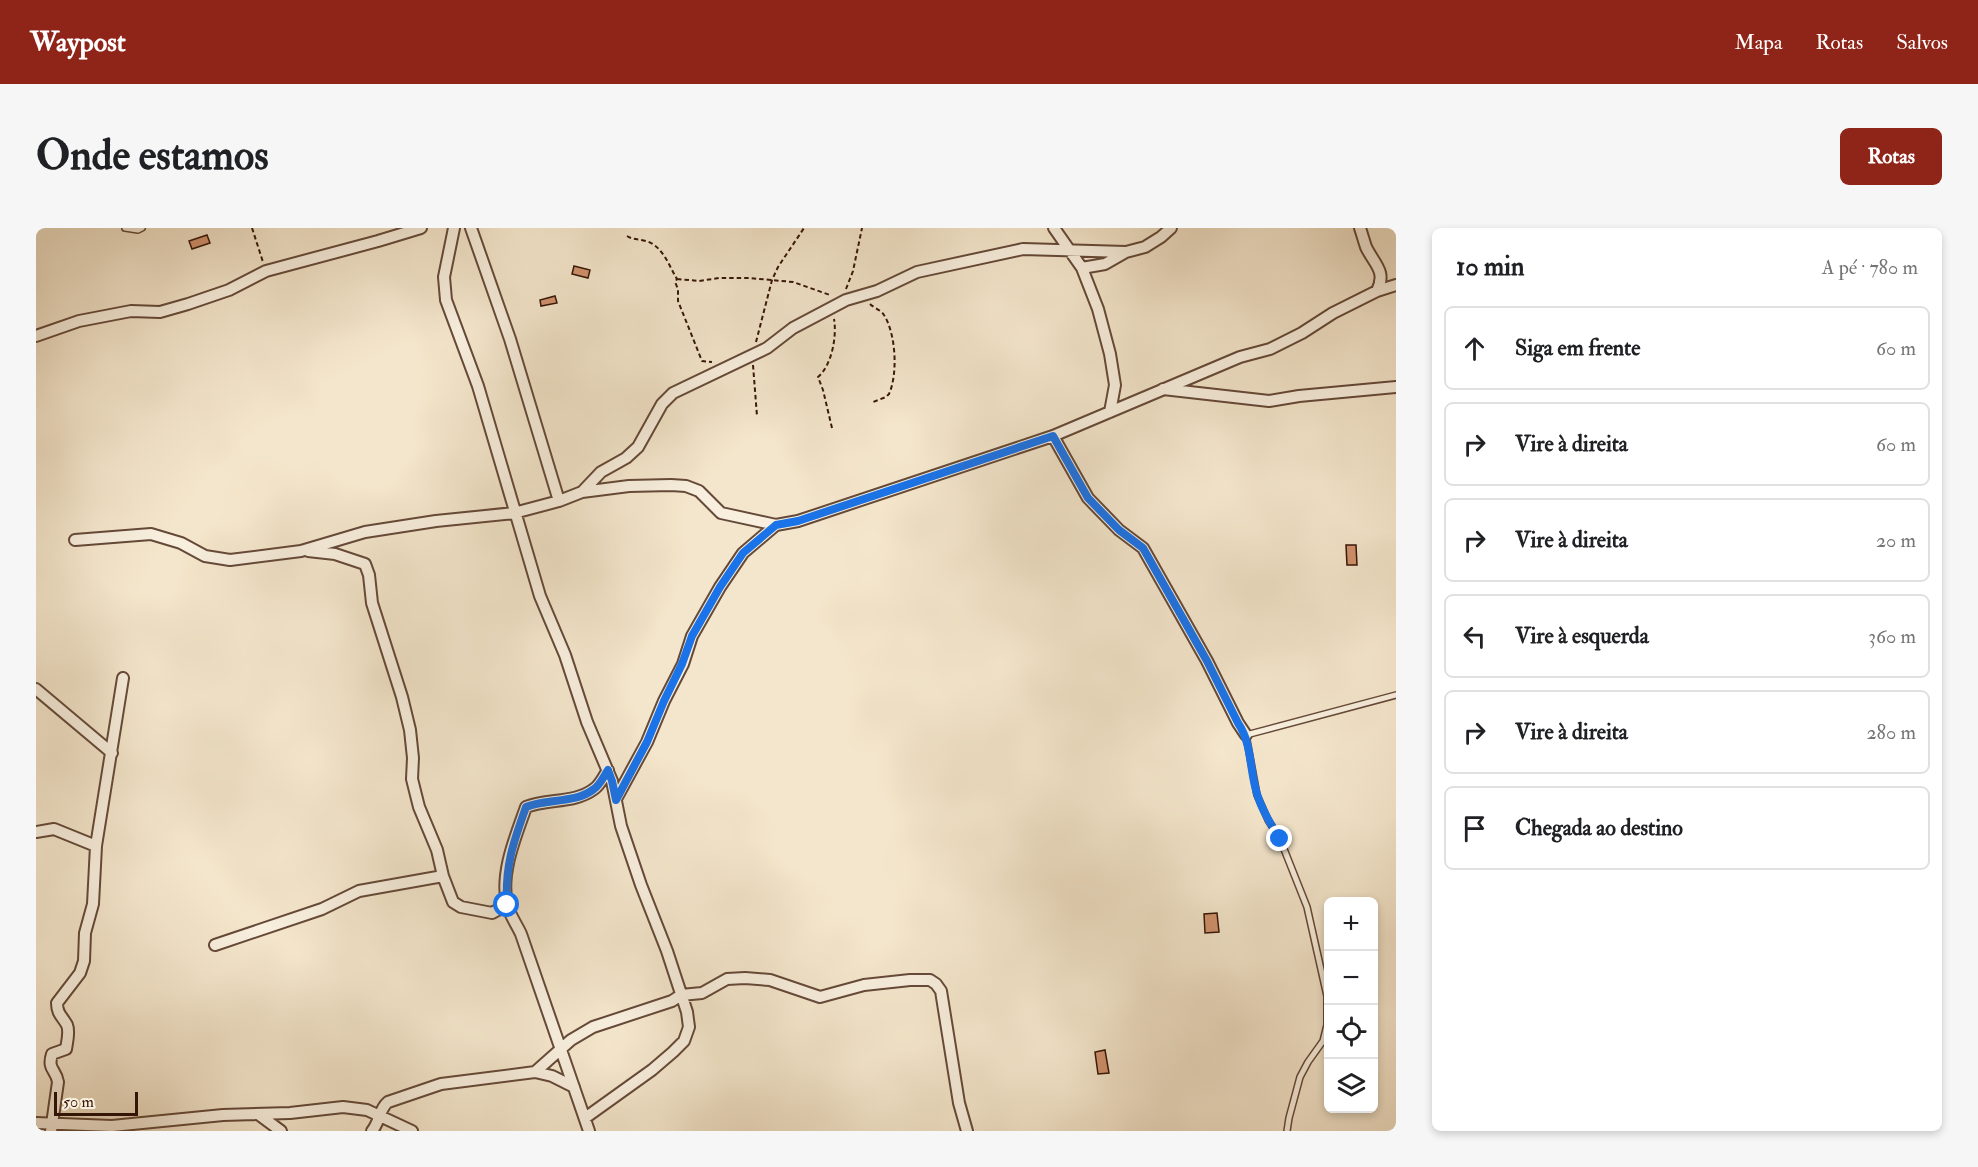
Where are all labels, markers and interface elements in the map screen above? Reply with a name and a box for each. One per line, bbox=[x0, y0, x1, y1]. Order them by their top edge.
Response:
text: Waypost bbox=[30, 25, 126, 60]
text: Mapa bbox=[1735, 29, 1783, 56]
text: Rotas bbox=[1816, 29, 1863, 56]
text: Salvos bbox=[1896, 29, 1948, 56]
button: Rotas bbox=[1840, 128, 1942, 185]
text: Onde estamos bbox=[36, 130, 269, 182]
text: 10 min bbox=[1456, 251, 1524, 283]
text: A pé · 780 m bbox=[1822, 255, 1918, 280]
icon: ahead bbox=[1458, 332, 1491, 365]
text: Siga em frente bbox=[1515, 334, 1640, 362]
text: 60 m bbox=[1876, 336, 1916, 361]
icon: right bbox=[1458, 428, 1491, 461]
text: Vire à direita bbox=[1515, 430, 1628, 458]
text: 60 m bbox=[1876, 432, 1916, 457]
icon: right bbox=[1458, 524, 1491, 557]
text: Vire à direita bbox=[1515, 526, 1628, 554]
text: 20 m bbox=[1876, 528, 1916, 553]
icon: left bbox=[1458, 620, 1491, 653]
text: Vire à esquerda bbox=[1515, 622, 1649, 650]
text: 360 m bbox=[1868, 624, 1916, 649]
icon: right bbox=[1458, 716, 1491, 749]
text: Vire à direita bbox=[1515, 718, 1628, 746]
text: 280 m bbox=[1866, 720, 1916, 745]
icon: arrive bbox=[1458, 812, 1491, 845]
text: Chegada ao destino bbox=[1515, 814, 1683, 842]
route end bbox=[1266, 825, 1292, 851]
route start bbox=[493, 891, 519, 917]
map controls bbox=[1324, 897, 1378, 1113]
button: + bbox=[1324, 897, 1378, 951]
button: − bbox=[1324, 951, 1378, 1005]
button: locate bbox=[1324, 1005, 1378, 1059]
button: layers bbox=[1324, 1059, 1378, 1113]
scale bar bbox=[54, 1089, 138, 1116]
text: 50 m bbox=[63, 1092, 94, 1112]

